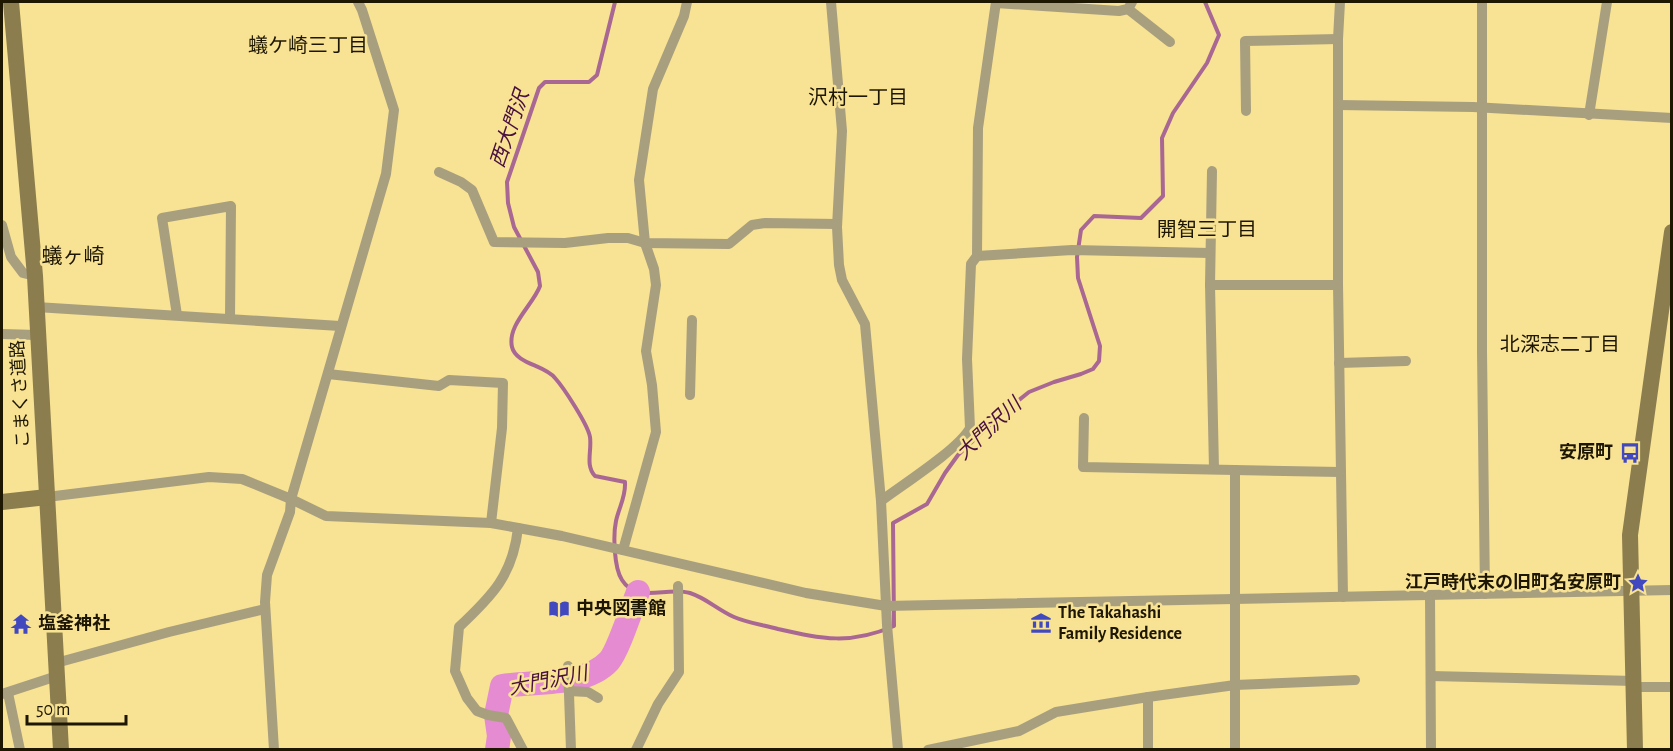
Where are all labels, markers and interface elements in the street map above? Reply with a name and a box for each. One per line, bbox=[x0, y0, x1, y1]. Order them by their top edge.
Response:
district label: 蟻ケ崎三丁目 bbox=[248, 35, 368, 56]
water label: 西大門沢 bbox=[487, 85, 533, 170]
district label: 沢村一丁目 bbox=[808, 87, 908, 108]
district label: 開智三丁目 bbox=[1157, 219, 1257, 240]
district label: 蟻ヶ崎 bbox=[42, 245, 105, 267]
district label: 北深志二丁目 bbox=[1500, 334, 1620, 355]
street label: こまくさ道路 bbox=[7, 340, 33, 449]
water label: 大門沢川 bbox=[952, 392, 1027, 464]
bus stop icon: 安原町 bbox=[1618, 441, 1642, 465]
place label: 安原町 bbox=[1559, 443, 1613, 462]
place icon: 江戸時代末の旧町名安原町 bbox=[1626, 571, 1650, 595]
place label: 江戸時代末の旧町名安原町 bbox=[1405, 572, 1621, 592]
library icon: 中央図書館 bbox=[547, 597, 571, 621]
place label: 中央図書館 bbox=[576, 599, 666, 618]
place label: The Takahashi Family Residence bbox=[1058, 604, 1182, 643]
museum icon: The Takahashi Family Residence bbox=[1029, 611, 1053, 635]
temple icon: 塩釜神社 bbox=[9, 612, 33, 636]
place label: 塩釜神社 bbox=[38, 613, 110, 633]
water label: 大門沢川 bbox=[507, 662, 591, 698]
scale bar bbox=[27, 688, 126, 726]
text: 50 m bbox=[36, 701, 70, 719]

